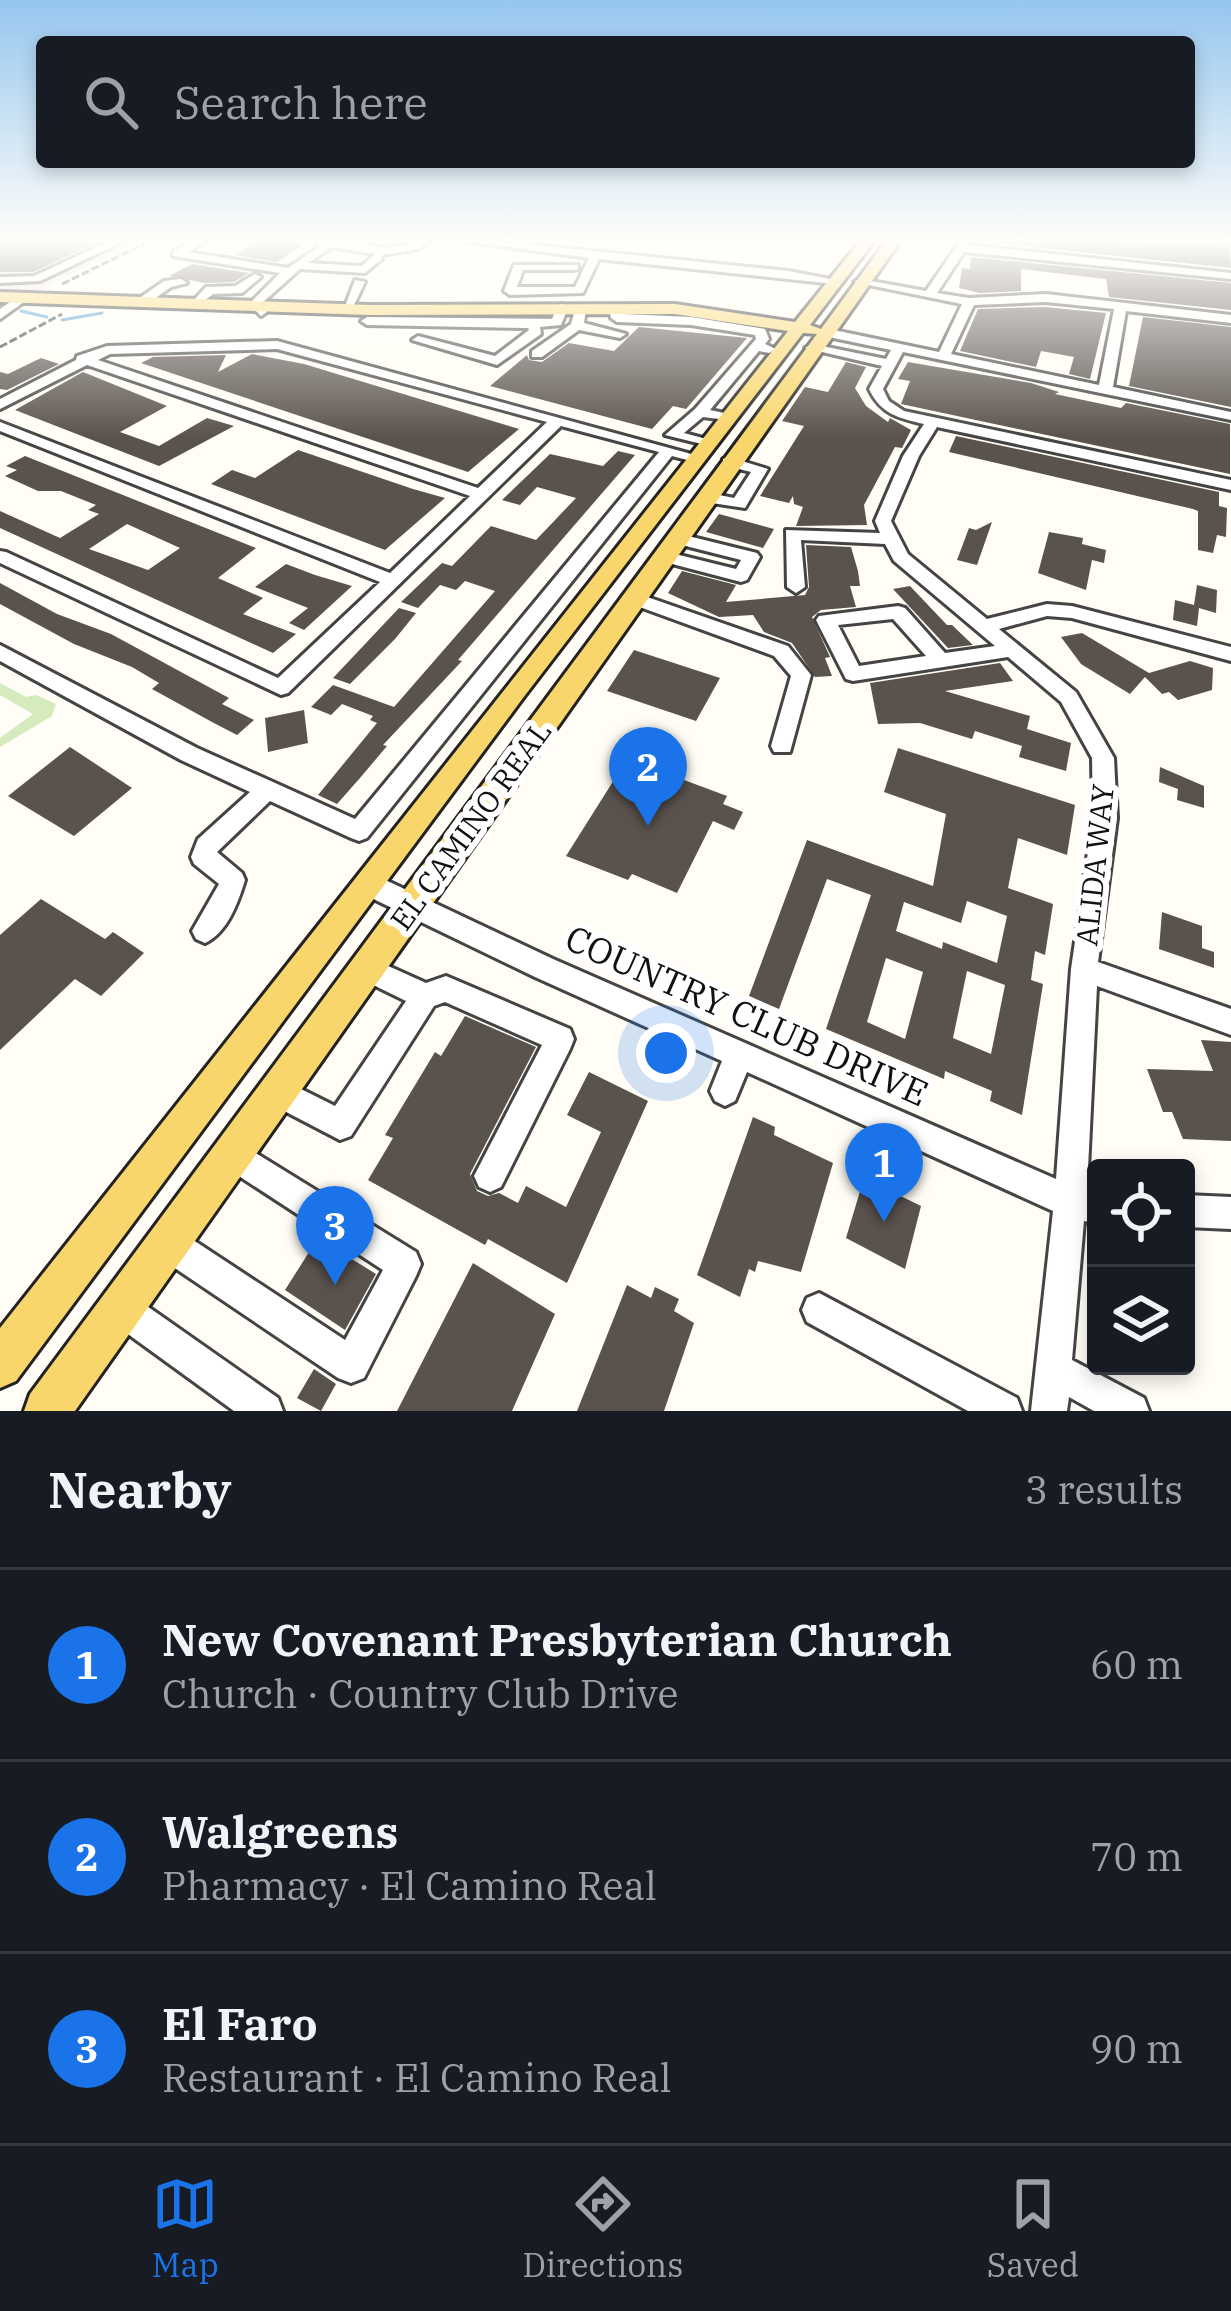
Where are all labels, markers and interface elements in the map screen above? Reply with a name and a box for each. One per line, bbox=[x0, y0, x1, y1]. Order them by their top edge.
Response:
search box bbox=[36, 36, 1195, 168]
icon: search bbox=[78, 69, 144, 135]
text: Search here bbox=[174, 73, 428, 131]
street label: EL CAMINO REAL bbox=[381, 713, 559, 937]
pin: 2 bbox=[609, 727, 687, 826]
street label: ALIDA WAY bbox=[1066, 782, 1122, 948]
street label: COUNTRY CLUB DRIVE bbox=[558, 914, 936, 1116]
your location bbox=[636, 1023, 696, 1083]
pin: 1 bbox=[845, 1123, 923, 1222]
map controls bbox=[1087, 1159, 1195, 1375]
button: locate bbox=[1087, 1159, 1195, 1267]
pin: 3 bbox=[296, 1186, 374, 1285]
button: layers bbox=[1087, 1267, 1195, 1375]
text: Nearby bbox=[48, 1456, 232, 1522]
text: 3 results bbox=[1025, 1464, 1183, 1515]
text: New Covenant Presbyterian Church bbox=[162, 1610, 952, 1668]
text: 1 bbox=[75, 1639, 99, 1690]
text: 60 m bbox=[1090, 1639, 1183, 1690]
text: Church · Country Club Drive bbox=[162, 1668, 678, 1719]
text: Walgreens bbox=[162, 1802, 398, 1860]
text: 2 bbox=[75, 1831, 99, 1882]
text: 70 m bbox=[1090, 1831, 1183, 1882]
text: Pharmacy · El Camino Real bbox=[162, 1860, 657, 1911]
text: El Faro bbox=[162, 1994, 318, 2052]
text: 3 bbox=[75, 2023, 99, 2074]
text: 90 m bbox=[1090, 2023, 1183, 2074]
text: Restaurant · El Camino Real bbox=[162, 2052, 672, 2103]
tab: Map bbox=[152, 2171, 219, 2286]
tab: Directions bbox=[522, 2171, 683, 2286]
tab: Saved bbox=[987, 2171, 1079, 2286]

